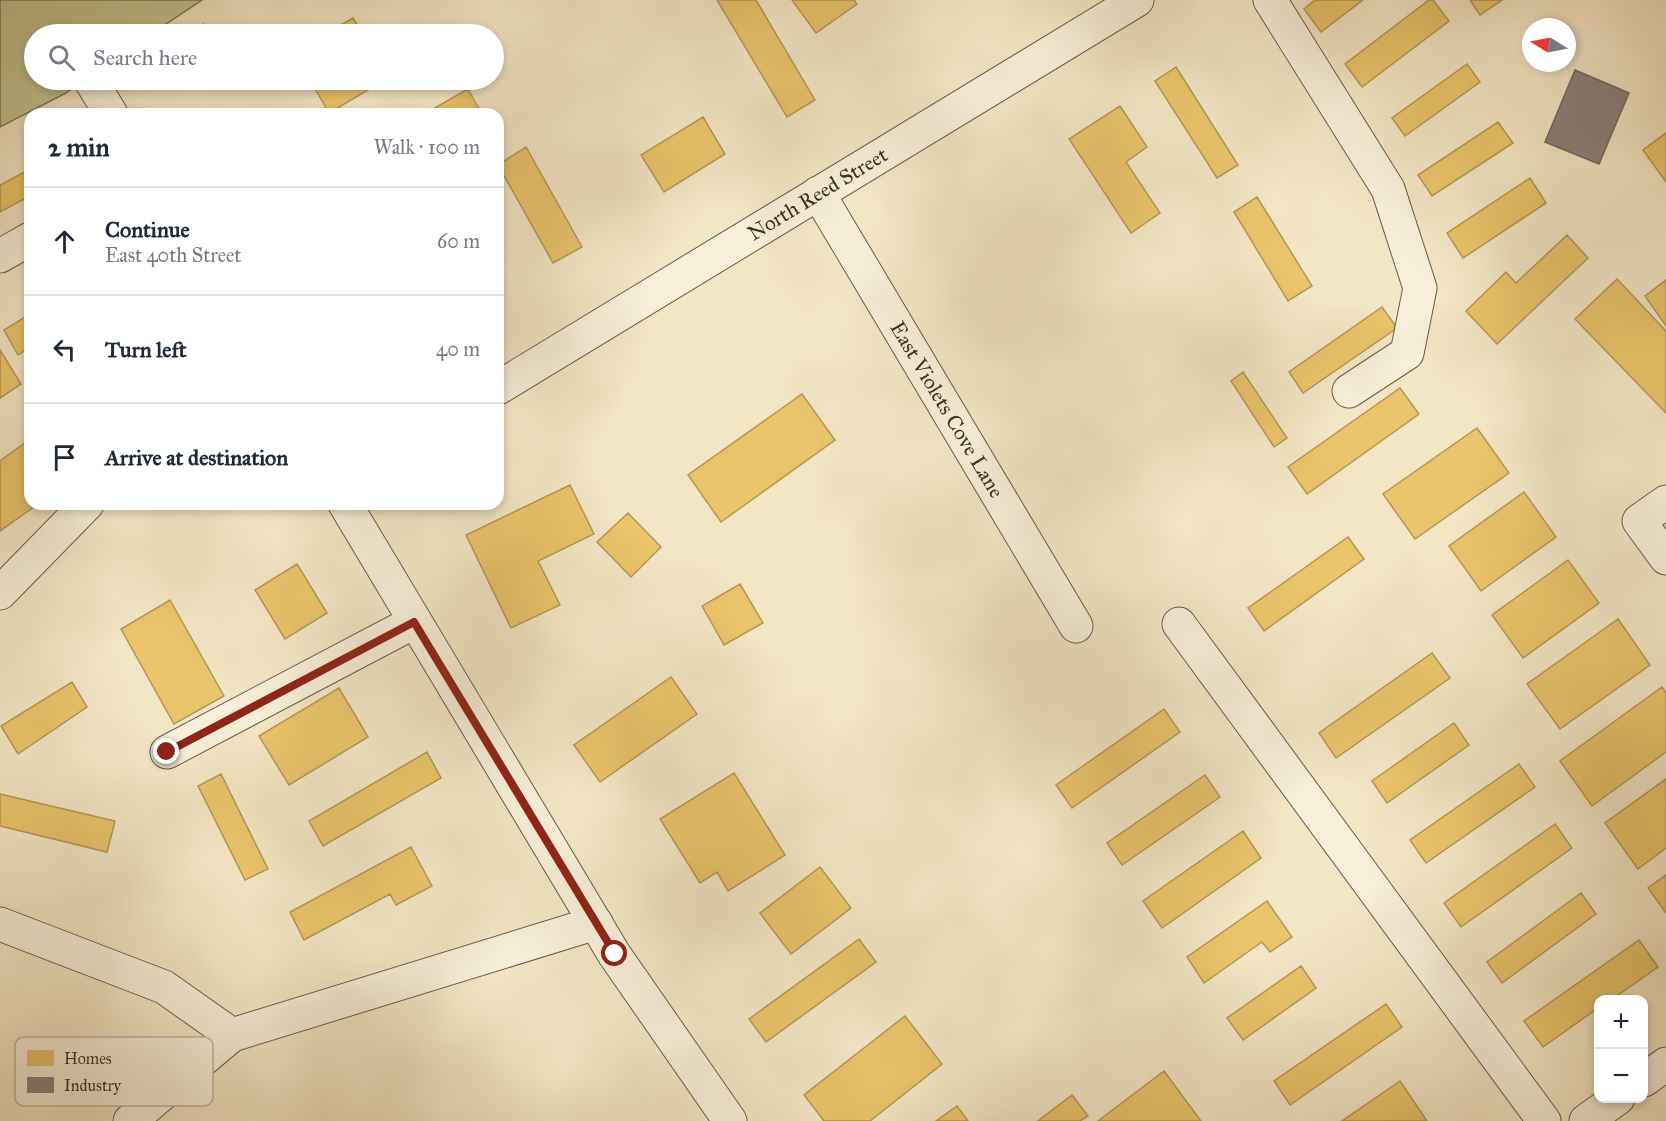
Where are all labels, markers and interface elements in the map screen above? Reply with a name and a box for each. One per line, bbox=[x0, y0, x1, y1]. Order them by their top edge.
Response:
north arrow bbox=[1522, 18, 1576, 72]
search box bbox=[24, 24, 504, 90]
icon: search bbox=[45, 41, 78, 74]
text: Search here bbox=[93, 44, 197, 71]
text: 2 min bbox=[48, 131, 109, 163]
text: Walk · 100 m bbox=[374, 135, 480, 159]
street label: North Reed Street bbox=[743, 141, 893, 246]
text: Continue bbox=[105, 216, 190, 243]
icon: ahead bbox=[48, 225, 81, 258]
text: 60 m bbox=[437, 229, 480, 253]
text: East 40th Street bbox=[105, 243, 241, 267]
street label: East Violets Cove Lane bbox=[884, 316, 1010, 503]
icon: left bbox=[48, 333, 81, 366]
text: Turn left bbox=[105, 336, 187, 363]
text: 40 m bbox=[436, 337, 480, 361]
icon: arrive bbox=[48, 441, 81, 474]
text: Arrive at destination bbox=[105, 444, 288, 471]
route end bbox=[153, 738, 179, 764]
route start bbox=[601, 940, 627, 966]
map controls bbox=[1594, 995, 1648, 1103]
button: + bbox=[1594, 995, 1648, 1049]
legend bbox=[15, 1037, 213, 1106]
text: Homes bbox=[64, 1049, 112, 1068]
button: − bbox=[1594, 1049, 1648, 1103]
text: Industry bbox=[64, 1076, 122, 1095]

